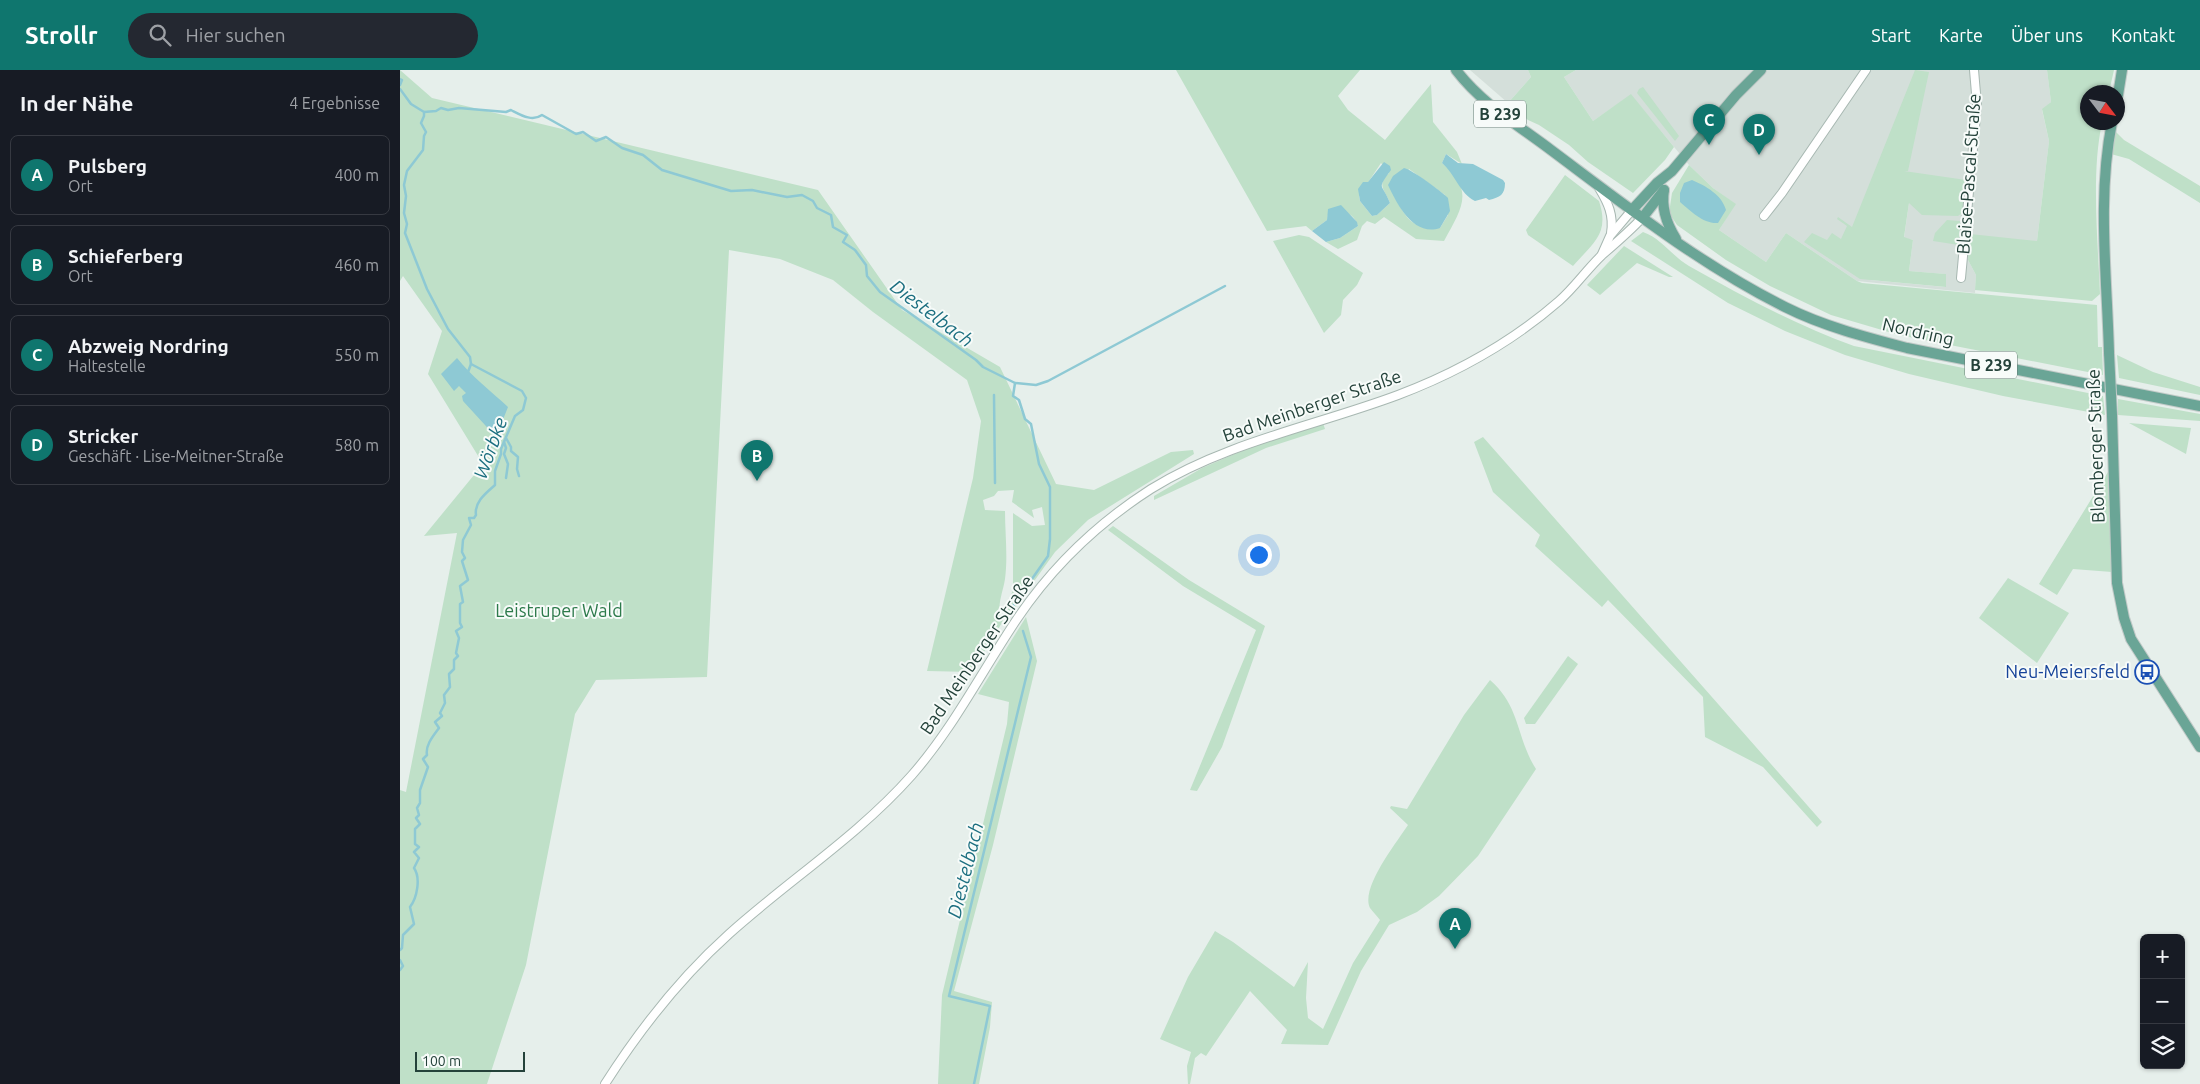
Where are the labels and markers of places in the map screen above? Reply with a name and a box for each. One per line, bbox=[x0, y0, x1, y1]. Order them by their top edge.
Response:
pin: C bbox=[1693, 104, 1725, 145]
pin: D bbox=[1743, 114, 1775, 155]
pin: B bbox=[741, 440, 773, 481]
bus stop icon: Neu-Meiersfeld bbox=[2134, 659, 2160, 685]
place label: Neu-Meiersfeld bbox=[2005, 661, 2130, 681]
pin: A bbox=[1439, 908, 1471, 949]

